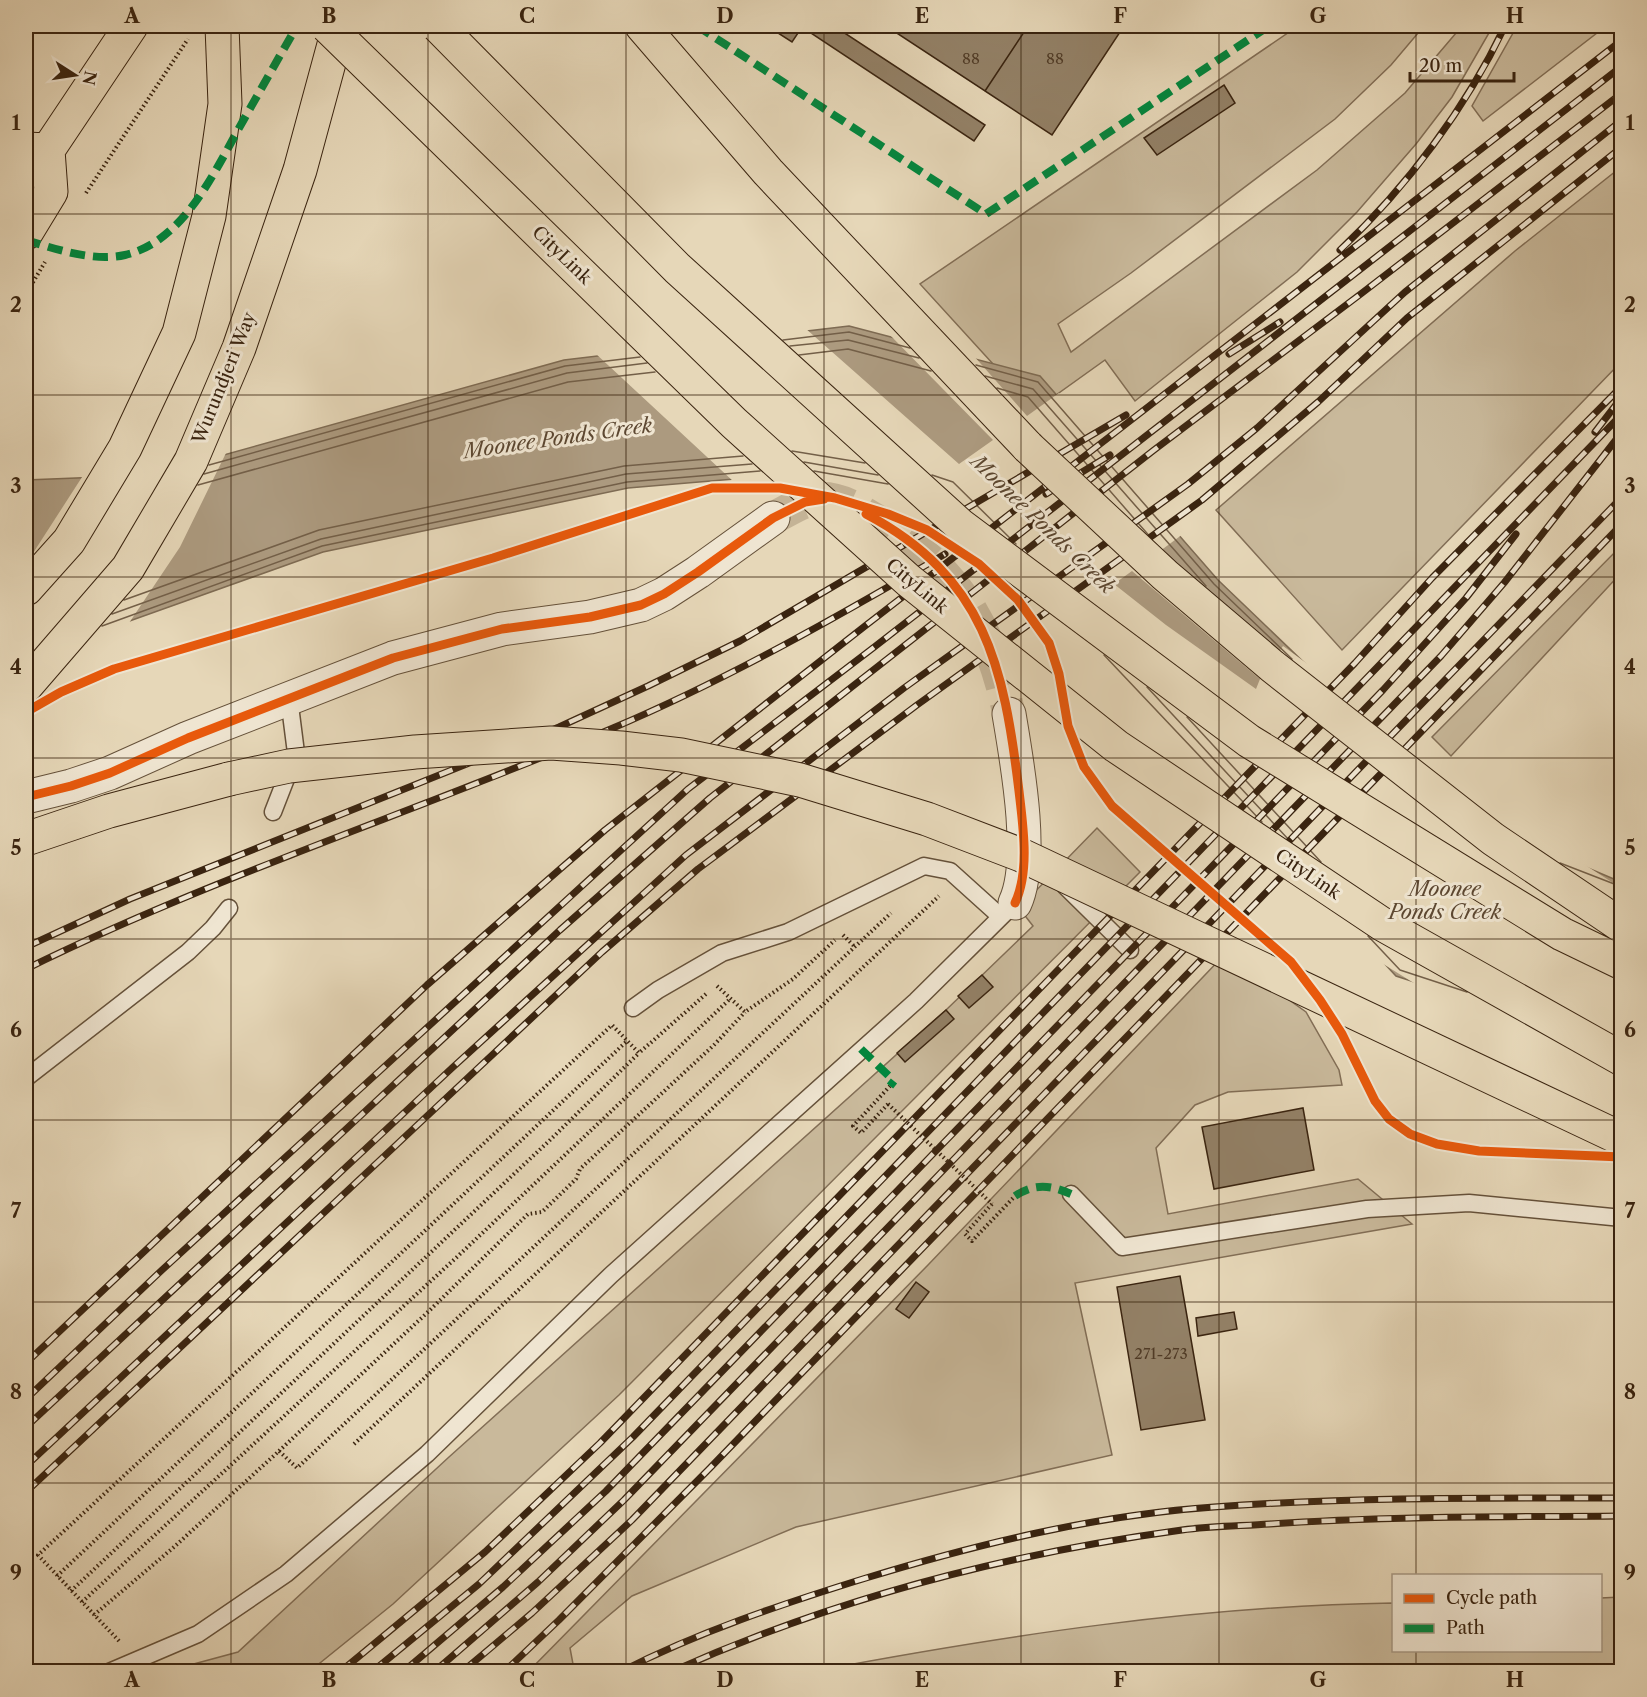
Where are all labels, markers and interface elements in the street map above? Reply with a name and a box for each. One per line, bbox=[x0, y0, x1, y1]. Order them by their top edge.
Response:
text: A bbox=[123, 4, 140, 28]
text: B bbox=[322, 4, 337, 28]
text: C bbox=[519, 4, 535, 28]
text: D bbox=[716, 4, 734, 28]
text: E bbox=[915, 4, 929, 28]
text: F bbox=[1113, 4, 1127, 28]
text: G bbox=[1310, 4, 1327, 28]
text: H bbox=[1506, 4, 1524, 28]
north arrow bbox=[45, 45, 105, 105]
scale bar bbox=[1410, 45, 1514, 83]
house number: 88 bbox=[962, 49, 980, 68]
house number: 88 bbox=[1046, 49, 1064, 68]
text: 20 m bbox=[1419, 55, 1463, 77]
text: N bbox=[78, 69, 101, 87]
text: 1 bbox=[12, 111, 21, 135]
text: 1 bbox=[1626, 111, 1635, 135]
street label: CityLink bbox=[528, 221, 598, 290]
text: 2 bbox=[10, 293, 22, 317]
text: 2 bbox=[1624, 293, 1636, 317]
street label: Wurundjeri Way bbox=[187, 308, 261, 448]
water label: Moonee Ponds Creek bbox=[460, 413, 654, 463]
water label: Moonee Ponds Creek bbox=[965, 448, 1120, 599]
text: 3 bbox=[10, 474, 22, 498]
text: 3 bbox=[1624, 474, 1636, 498]
street label: CityLink bbox=[881, 554, 954, 619]
text: 4 bbox=[10, 655, 22, 679]
text: 4 bbox=[1624, 655, 1636, 679]
text: 5 bbox=[10, 836, 22, 860]
text: 5 bbox=[1624, 836, 1636, 860]
street label: CityLink bbox=[1271, 844, 1346, 905]
water label: Moonee Ponds Creek bbox=[1387, 877, 1502, 924]
text: 6 bbox=[10, 1018, 22, 1042]
text: 6 bbox=[1624, 1018, 1636, 1042]
text: 7 bbox=[11, 1199, 22, 1223]
text: 7 bbox=[1625, 1199, 1636, 1223]
house number: 271-273 bbox=[1134, 1344, 1188, 1363]
text: 8 bbox=[10, 1380, 22, 1404]
text: 8 bbox=[1624, 1380, 1636, 1404]
text: 9 bbox=[10, 1561, 22, 1585]
text: 9 bbox=[1624, 1561, 1636, 1585]
legend bbox=[1392, 1574, 1602, 1652]
text: Cycle path bbox=[1446, 1587, 1537, 1609]
text: Path bbox=[1446, 1617, 1485, 1639]
text: A bbox=[123, 1668, 140, 1692]
text: B bbox=[322, 1668, 337, 1692]
text: C bbox=[519, 1668, 535, 1692]
text: D bbox=[716, 1668, 734, 1692]
text: E bbox=[915, 1668, 929, 1692]
text: F bbox=[1113, 1668, 1127, 1692]
text: G bbox=[1310, 1668, 1327, 1692]
text: H bbox=[1506, 1668, 1524, 1692]

